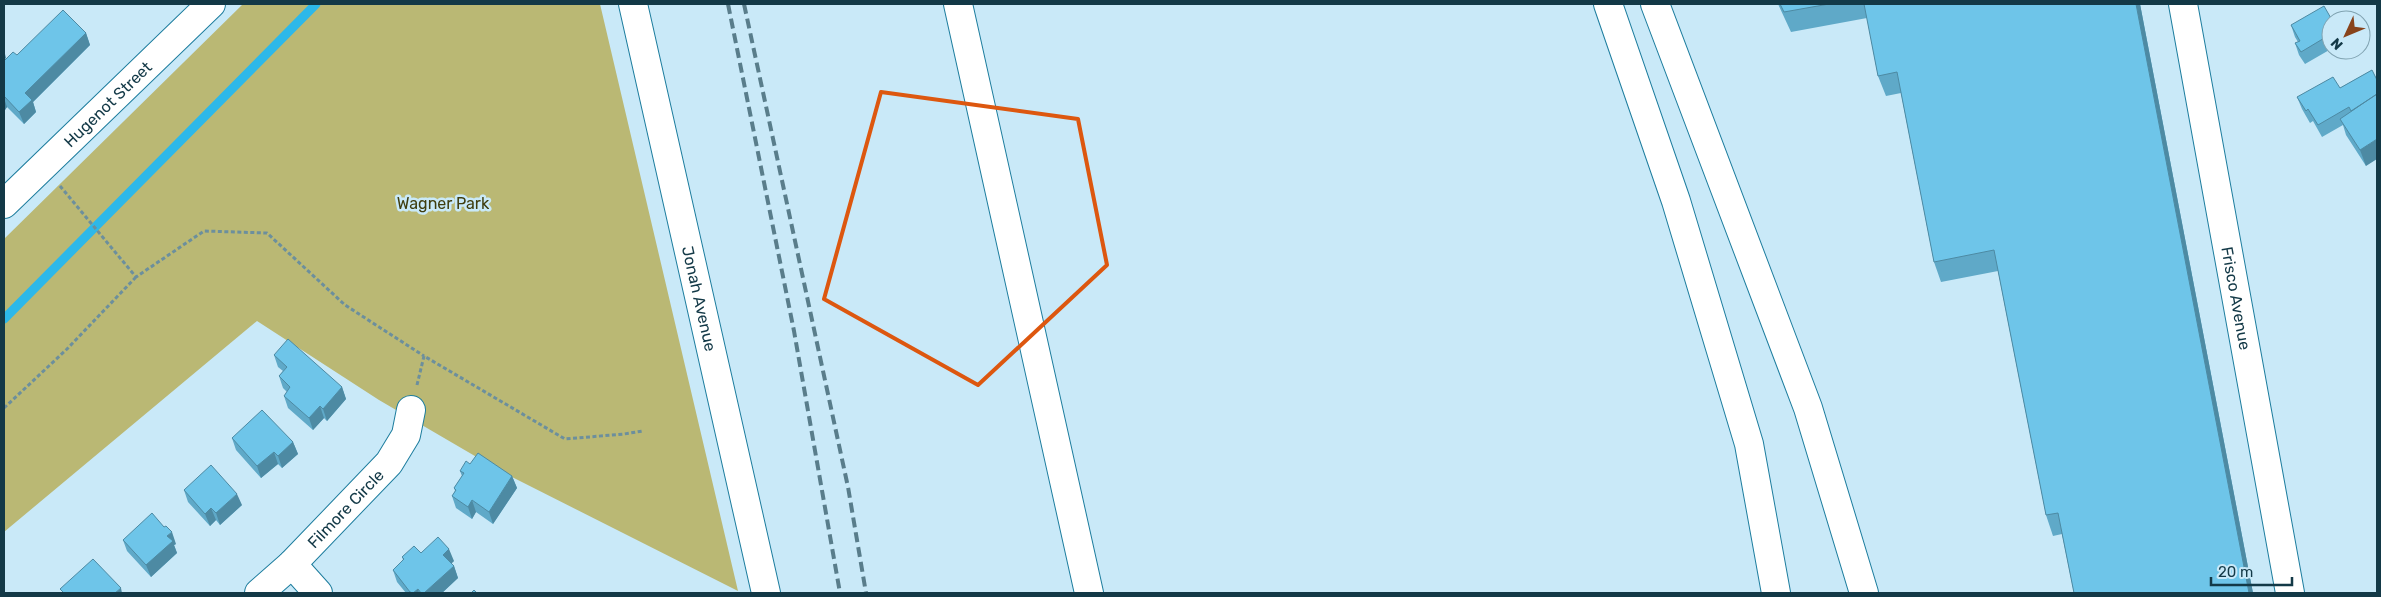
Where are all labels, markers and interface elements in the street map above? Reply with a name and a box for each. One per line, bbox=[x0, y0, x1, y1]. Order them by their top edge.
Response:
north arrow bbox=[2321, 10, 2371, 60]
text: N bbox=[2327, 34, 2347, 53]
street label: Hugenot Street bbox=[60, 57, 155, 151]
park label: Wagner Park bbox=[397, 194, 490, 213]
street label: Jonah Avenue bbox=[678, 244, 721, 353]
street label: Frisco Avenue bbox=[2218, 245, 2255, 352]
street label: Filmore Circle bbox=[303, 465, 387, 552]
scale bar bbox=[2211, 554, 2292, 586]
text: 20 m bbox=[2218, 563, 2253, 581]

